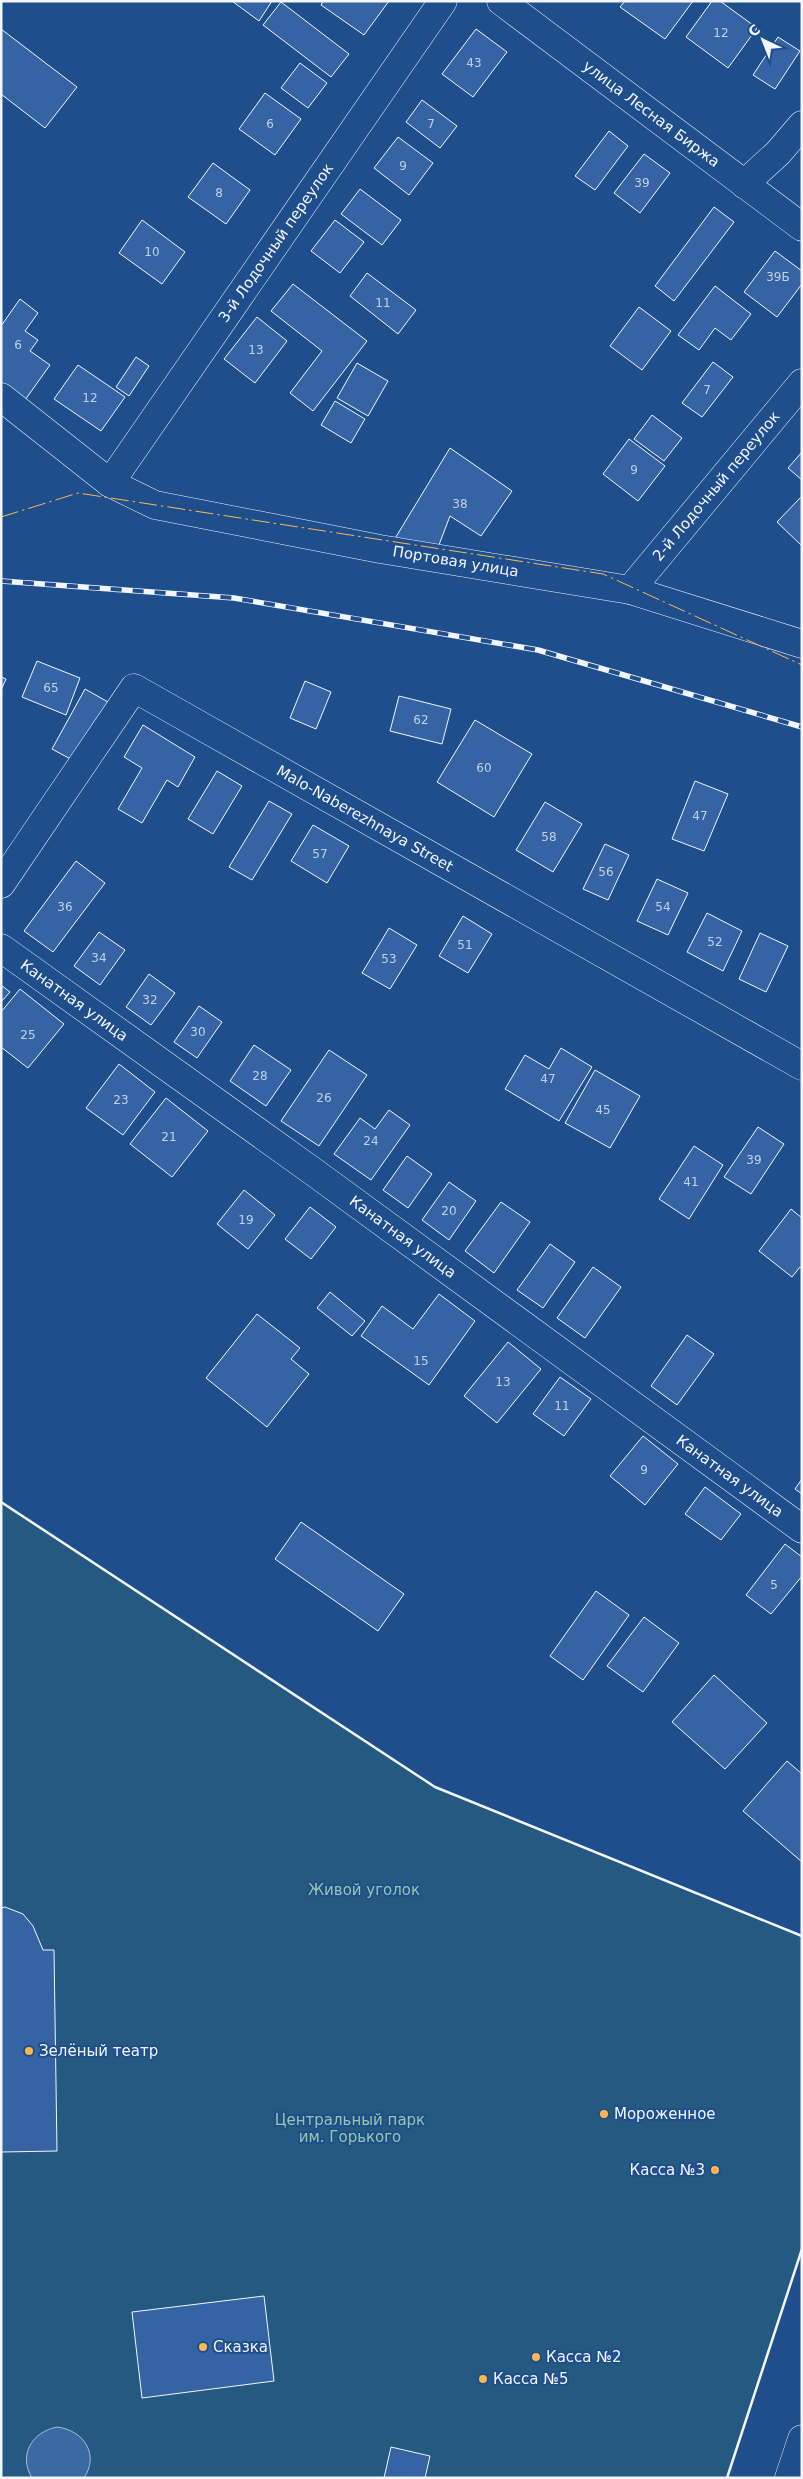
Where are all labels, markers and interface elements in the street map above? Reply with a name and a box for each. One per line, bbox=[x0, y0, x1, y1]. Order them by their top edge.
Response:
north arrow bbox=[738, 15, 788, 65]
text: С bbox=[745, 21, 763, 40]
house number: 12 bbox=[713, 26, 729, 40]
house number: 43 bbox=[466, 56, 482, 70]
street label: улица Лесная Биржа bbox=[579, 57, 723, 171]
house number: 6 bbox=[266, 117, 274, 131]
house number: 7 bbox=[427, 117, 435, 131]
house number: 9 bbox=[399, 159, 407, 173]
street label: 3-й Лодочный переулок bbox=[215, 160, 337, 326]
house number: 39 bbox=[634, 176, 650, 190]
house number: 8 bbox=[215, 186, 223, 200]
house number: 10 bbox=[144, 245, 160, 259]
house number: 39Б bbox=[766, 270, 790, 284]
house number: 11 bbox=[375, 296, 391, 310]
house number: 6 bbox=[14, 338, 22, 352]
house number: 13 bbox=[248, 343, 264, 357]
house number: 7 bbox=[703, 383, 711, 397]
house number: 12 bbox=[82, 391, 98, 405]
street label: 2-й Лодочный переулок bbox=[649, 408, 784, 565]
house number: 9 bbox=[630, 463, 638, 477]
house number: 38 bbox=[452, 497, 468, 511]
street label: Портовая улица bbox=[391, 542, 520, 581]
house number: 65 bbox=[43, 681, 59, 695]
house number: 62 bbox=[413, 713, 429, 727]
street label: Malo-Naberezhnaya Street bbox=[273, 761, 456, 876]
house number: 60 bbox=[476, 761, 492, 775]
house number: 47 bbox=[692, 809, 708, 823]
house number: 58 bbox=[541, 830, 557, 844]
house number: 57 bbox=[312, 847, 328, 861]
house number: 56 bbox=[598, 865, 614, 879]
house number: 36 bbox=[57, 900, 73, 914]
house number: 54 bbox=[655, 900, 671, 914]
house number: 52 bbox=[707, 935, 723, 949]
house number: 51 bbox=[457, 938, 473, 952]
house number: 34 bbox=[91, 951, 107, 965]
house number: 53 bbox=[381, 952, 397, 966]
street label: Канатная улица bbox=[17, 956, 131, 1045]
house number: 32 bbox=[142, 993, 158, 1007]
house number: 30 bbox=[190, 1025, 206, 1039]
house number: 25 bbox=[20, 1028, 36, 1042]
house number: 28 bbox=[252, 1069, 268, 1083]
house number: 47 bbox=[540, 1072, 556, 1086]
house number: 26 bbox=[316, 1091, 332, 1105]
house number: 23 bbox=[113, 1093, 129, 1107]
house number: 45 bbox=[595, 1103, 611, 1117]
house number: 21 bbox=[161, 1130, 177, 1144]
house number: 24 bbox=[363, 1134, 379, 1148]
house number: 39 bbox=[746, 1153, 762, 1167]
house number: 41 bbox=[683, 1175, 699, 1189]
street label: Канатная улица bbox=[346, 1192, 460, 1282]
house number: 20 bbox=[441, 1204, 457, 1218]
house number: 19 bbox=[238, 1213, 254, 1227]
house number: 15 bbox=[413, 1354, 429, 1368]
house number: 13 bbox=[495, 1375, 511, 1389]
house number: 11 bbox=[554, 1399, 570, 1413]
street label: Канатная улица bbox=[673, 1431, 787, 1521]
house number: 9 bbox=[640, 1463, 648, 1477]
house number: 5 bbox=[770, 1578, 778, 1592]
park label: Живой уголок bbox=[308, 1881, 420, 1899]
place label: Зелёный театр bbox=[39, 2042, 158, 2060]
marker: Зелёный театр bbox=[23, 2045, 35, 2057]
place label: Мороженное bbox=[614, 2105, 716, 2123]
marker: Мороженное bbox=[598, 2108, 610, 2120]
park label: Центральный парк им. Горького bbox=[275, 2111, 425, 2146]
place label: Касса №3 bbox=[630, 2161, 705, 2179]
marker: Касса №3 bbox=[709, 2164, 721, 2176]
place label: Сказка bbox=[213, 2338, 268, 2356]
marker: Сказка bbox=[197, 2341, 209, 2353]
place label: Касса №2 bbox=[546, 2348, 621, 2366]
marker: Касса №2 bbox=[530, 2351, 542, 2363]
place label: Касса №5 bbox=[493, 2370, 568, 2388]
marker: Касса №5 bbox=[477, 2373, 489, 2385]

